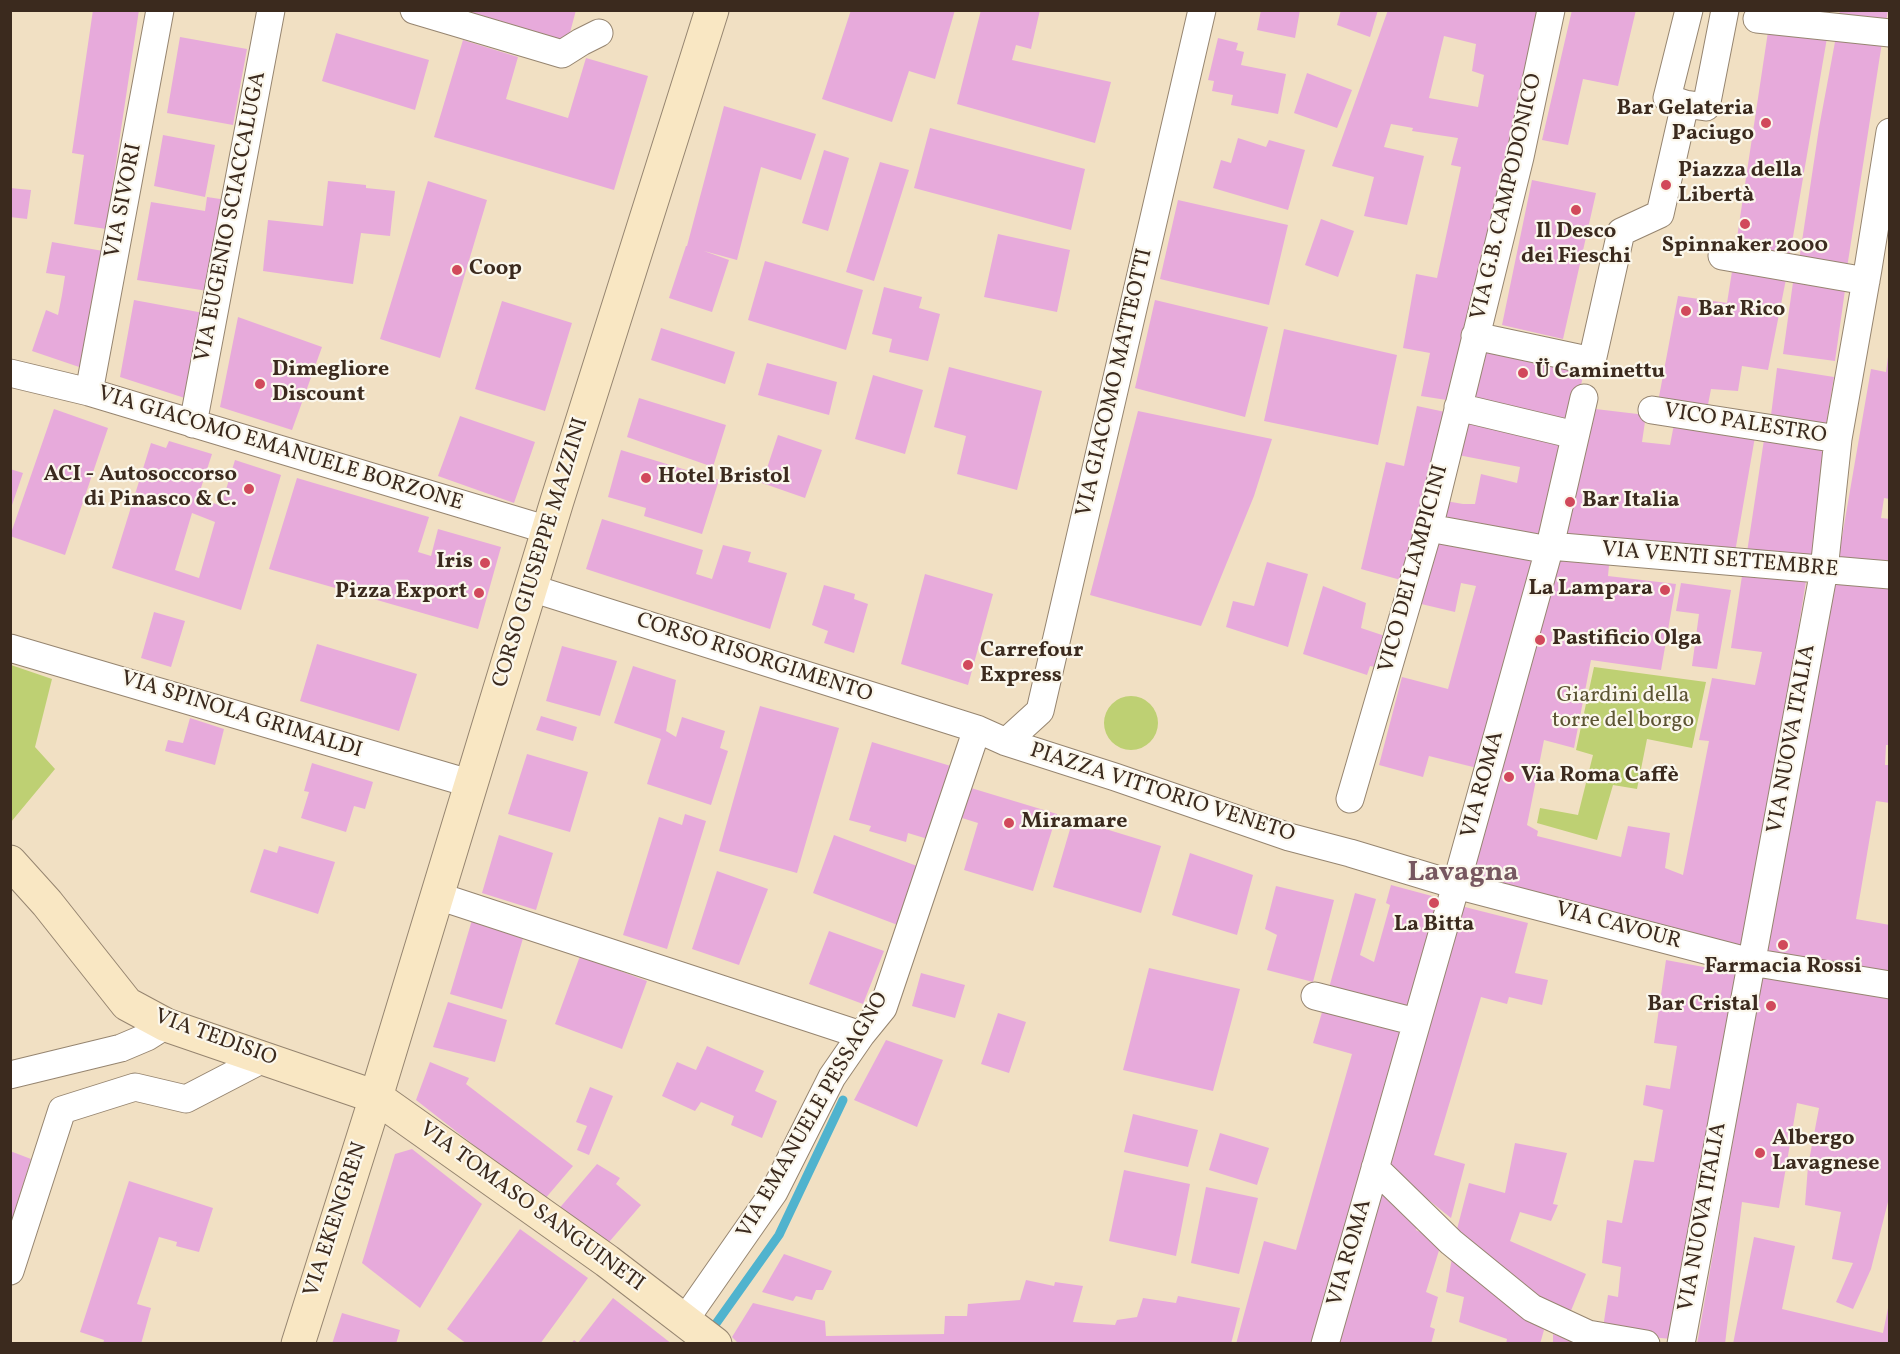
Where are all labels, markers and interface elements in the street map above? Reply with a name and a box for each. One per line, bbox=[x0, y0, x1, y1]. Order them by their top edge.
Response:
street label: VIA EUGENIO SCIACCALUGA bbox=[191, 69, 273, 365]
street label: VIA G.B. CAMPODONICO bbox=[1467, 71, 1549, 323]
place label: Bar Gelateria Paciugo bbox=[1617, 97, 1754, 148]
marker: Bar Gelateria Paciugo bbox=[1759, 116, 1773, 130]
street label: VIA SIVORI bbox=[101, 141, 149, 261]
place label: Piazza della Libertà bbox=[1678, 159, 1802, 210]
marker: Piazza della Libertà bbox=[1659, 178, 1673, 192]
marker: Il Desco dei Fieschi bbox=[1569, 203, 1583, 217]
marker: Spinnaker 2000 bbox=[1738, 217, 1752, 231]
place label: Il Desco dei Fieschi bbox=[1521, 220, 1631, 272]
place label: Spinnaker 2000 bbox=[1662, 234, 1828, 260]
street label: VIA GIACOMO MATTEOTTI bbox=[1072, 246, 1160, 520]
place label: Coop bbox=[469, 257, 522, 283]
marker: Coop bbox=[450, 263, 464, 277]
place label: Bar Rico bbox=[1698, 298, 1785, 324]
marker: Bar Rico bbox=[1679, 304, 1693, 318]
place label: Dimegliore Discount bbox=[272, 358, 389, 410]
place label: Ü Caminettu bbox=[1535, 360, 1665, 386]
marker: Ü Caminettu bbox=[1516, 366, 1530, 380]
marker: Dimegliore Discount bbox=[253, 377, 267, 391]
street label: VIA GIACOMO EMANUELE BORZONE bbox=[94, 382, 466, 518]
street label: VICO PALESTRO bbox=[1662, 399, 1828, 451]
street label: CORSO GIUSEPPE MAZZINI bbox=[488, 415, 596, 691]
street label: VICO DEI LAMPICINI bbox=[1375, 462, 1455, 676]
place label: ACI - Autosoccorso di Pinasco & C. bbox=[43, 463, 237, 514]
place label: Hotel Bristol bbox=[658, 465, 790, 491]
marker: Hotel Bristol bbox=[639, 471, 653, 485]
marker: ACI - Autosoccorso di Pinasco & C. bbox=[242, 482, 256, 496]
place label: Bar Italia bbox=[1582, 489, 1680, 515]
marker: Bar Italia bbox=[1563, 495, 1577, 509]
street label: VIA VENTI SETTEMBRE bbox=[1600, 537, 1840, 585]
place label: Iris bbox=[436, 550, 473, 576]
marker: Iris bbox=[478, 556, 492, 570]
place label: La Lampara bbox=[1528, 577, 1653, 603]
place label: Pizza Export bbox=[335, 580, 467, 606]
marker: La Lampara bbox=[1658, 583, 1672, 597]
marker: Pizza Export bbox=[472, 586, 486, 600]
street label: CORSO RISORGIMENTO bbox=[633, 608, 875, 710]
place label: Pastificio Olga bbox=[1552, 627, 1702, 653]
marker: Pastificio Olga bbox=[1533, 633, 1547, 647]
place label: Carrefour Express bbox=[980, 639, 1083, 690]
street label: VIA NUOVA ITALIA bbox=[1763, 643, 1823, 835]
marker: Carrefour Express bbox=[961, 658, 975, 672]
street label: VIA SPINOLA GRIMALDI bbox=[117, 667, 365, 765]
park label: Giardini della torre del borgo bbox=[1552, 684, 1694, 736]
street label: VIA ROMA bbox=[1457, 729, 1511, 841]
street label: PIAZZA VITTORIO VENETO bbox=[1026, 739, 1298, 849]
place label: Via Roma Caffè bbox=[1521, 764, 1679, 790]
marker: Via Roma Caffè bbox=[1502, 770, 1516, 784]
place label: Miramare bbox=[1021, 810, 1127, 836]
marker: Miramare bbox=[1002, 816, 1016, 830]
district label: Lavagna bbox=[1407, 858, 1519, 892]
marker: La Bitta bbox=[1427, 896, 1441, 910]
street label: VIA CAVOUR bbox=[1552, 897, 1684, 957]
place label: La Bitta bbox=[1394, 913, 1474, 939]
marker: Farmacia Rossi bbox=[1776, 938, 1790, 952]
place label: Farmacia Rossi bbox=[1704, 955, 1862, 981]
street label: VIA EMANUELE PESSAGNO bbox=[733, 988, 895, 1244]
place label: Bar Cristal bbox=[1647, 993, 1759, 1019]
marker: Bar Cristal bbox=[1764, 999, 1778, 1013]
street label: VIA TEDISIO bbox=[150, 1005, 280, 1073]
street label: VIA TOMASO SANGUINETI bbox=[413, 1117, 649, 1299]
street label: VIA NUOVA ITALIA bbox=[1674, 1121, 1734, 1313]
place label: Albergo Lavagnese bbox=[1772, 1127, 1880, 1178]
street label: VIA EKENGREN bbox=[300, 1139, 374, 1301]
marker: Albergo Lavagnese bbox=[1753, 1146, 1767, 1160]
street label: VIA ROMA bbox=[1323, 1197, 1379, 1309]

